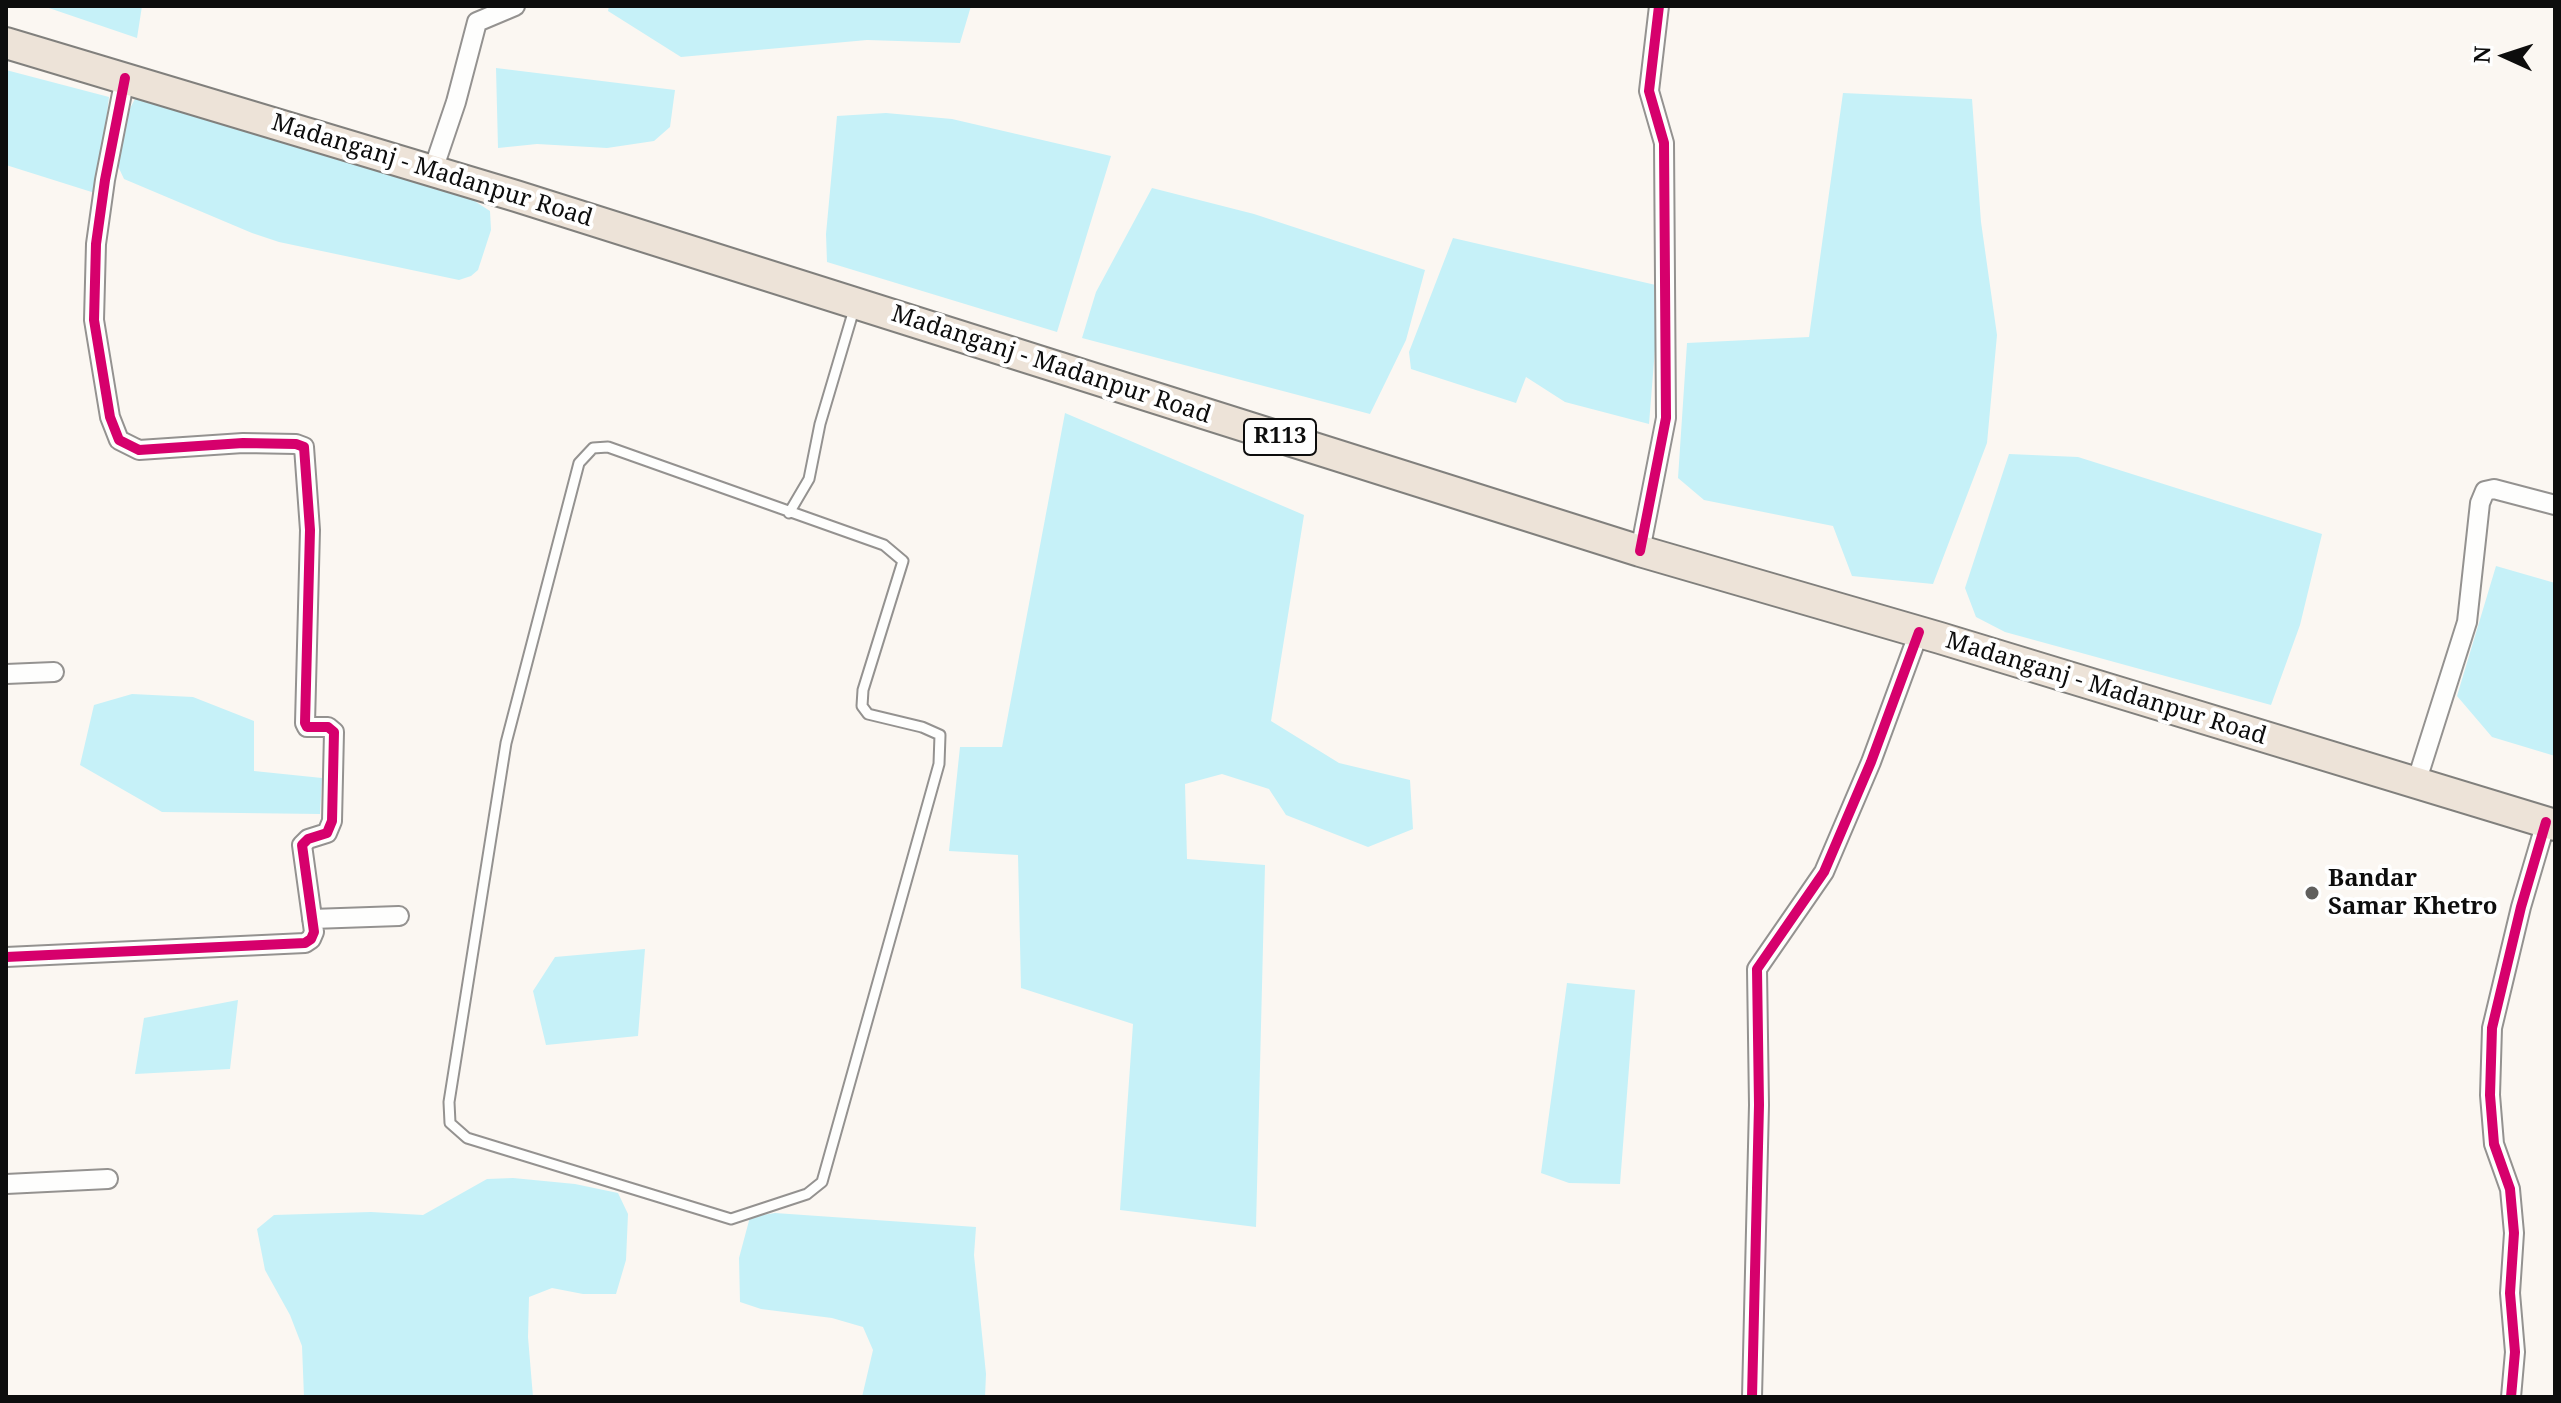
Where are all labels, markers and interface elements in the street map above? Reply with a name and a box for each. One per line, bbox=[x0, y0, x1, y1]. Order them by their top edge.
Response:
north arrow bbox=[2465, 16, 2545, 96]
text: N bbox=[2466, 45, 2496, 64]
street label: Madanganj - Madanpur Road bbox=[268, 108, 596, 234]
street label: Madanganj - Madanpur Road bbox=[888, 300, 1214, 430]
road number: R113 bbox=[1244, 419, 1316, 455]
street label: Madanganj - Madanpur Road bbox=[1942, 626, 2270, 752]
place label: Bandar Samar Khetro bbox=[2328, 865, 2498, 921]
marker: Bandar Samar Khetro bbox=[2303, 884, 2321, 902]

